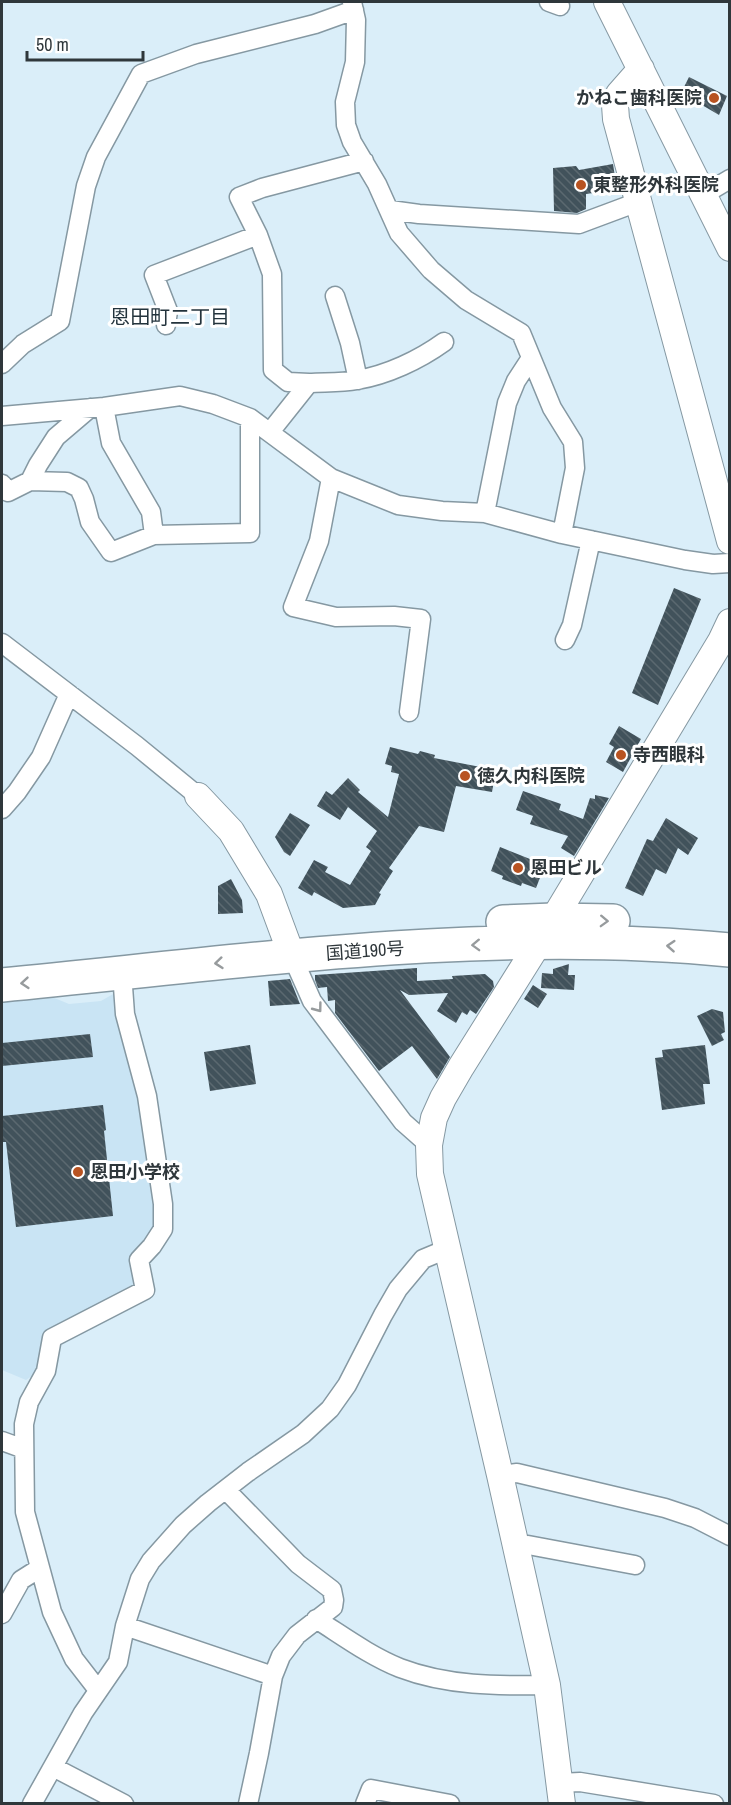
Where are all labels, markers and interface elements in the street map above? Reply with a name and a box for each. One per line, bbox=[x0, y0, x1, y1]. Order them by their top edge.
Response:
scale bar bbox=[27, 24, 142, 62]
text: 50 m bbox=[36, 32, 69, 57]
place label: かねこ歯科医院 bbox=[576, 85, 702, 110]
marker: かねこ歯科医院 bbox=[707, 91, 721, 105]
place label: 東整形外科医院 bbox=[593, 172, 719, 197]
marker: 東整形外科医院 bbox=[574, 178, 588, 192]
district label: 恩田町二丁目 bbox=[110, 303, 230, 330]
place label: 寺西眼科 bbox=[633, 742, 705, 767]
marker: 寺西眼科 bbox=[614, 748, 628, 762]
place label: 徳久内科医院 bbox=[477, 763, 585, 788]
marker: 徳久内科医院 bbox=[458, 769, 472, 783]
place label: 恩田ビル bbox=[530, 855, 602, 880]
marker: 恩田ビル bbox=[511, 861, 525, 875]
one-way arrow bbox=[600, 915, 609, 927]
street label: 国道190号 bbox=[325, 935, 405, 966]
one-way arrow bbox=[472, 938, 481, 951]
one-way arrow bbox=[667, 939, 676, 952]
one-way arrow bbox=[214, 956, 224, 969]
one-way arrow bbox=[20, 976, 30, 989]
one-way arrow bbox=[310, 1002, 321, 1013]
place label: 恩田小学校 bbox=[90, 1159, 180, 1184]
marker: 恩田小学校 bbox=[71, 1165, 85, 1179]

